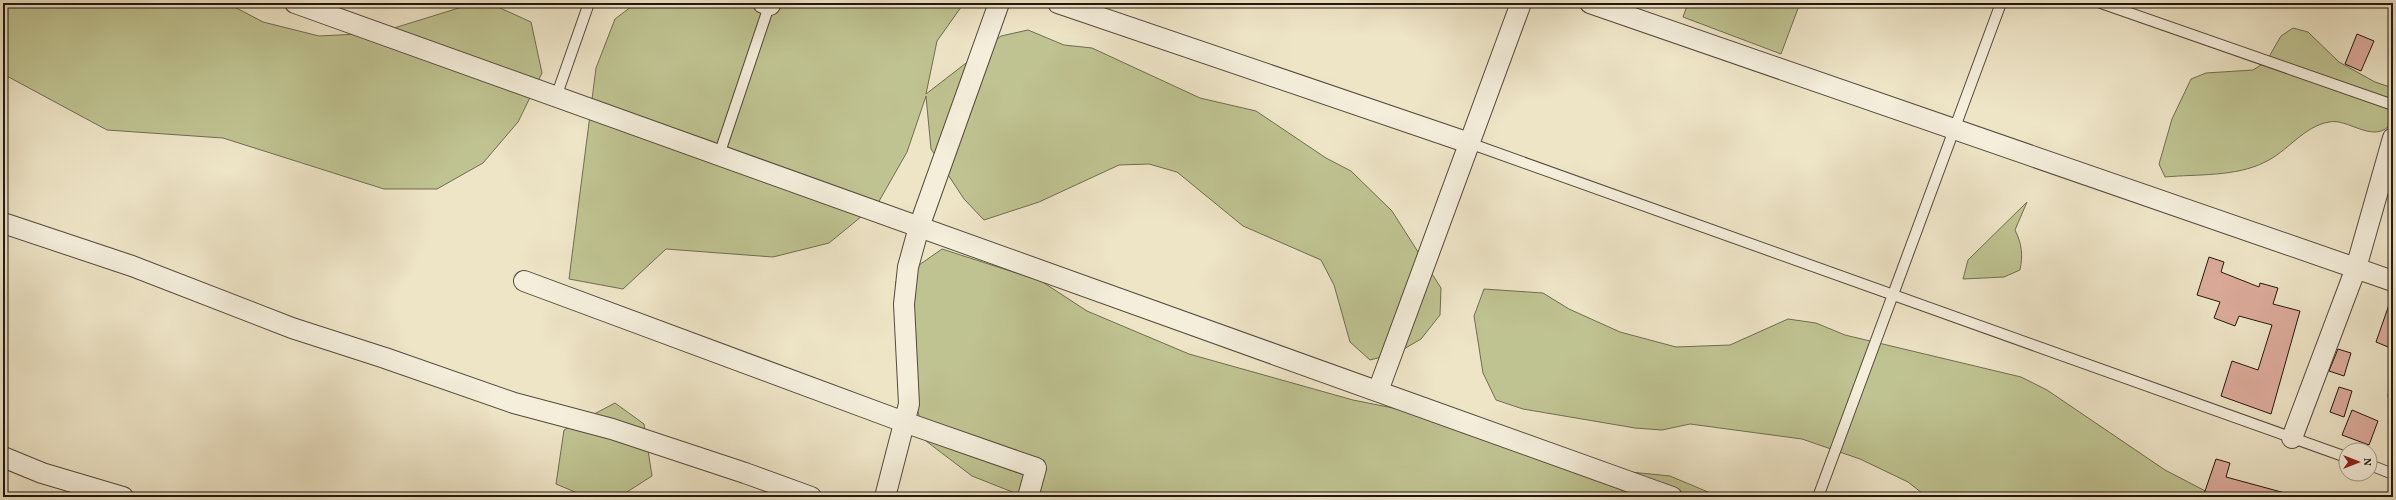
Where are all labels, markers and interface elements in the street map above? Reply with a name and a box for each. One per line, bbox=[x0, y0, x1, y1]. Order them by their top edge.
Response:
north arrow bbox=[2338, 442, 2378, 482]
text: N bbox=[2359, 458, 2374, 466]

